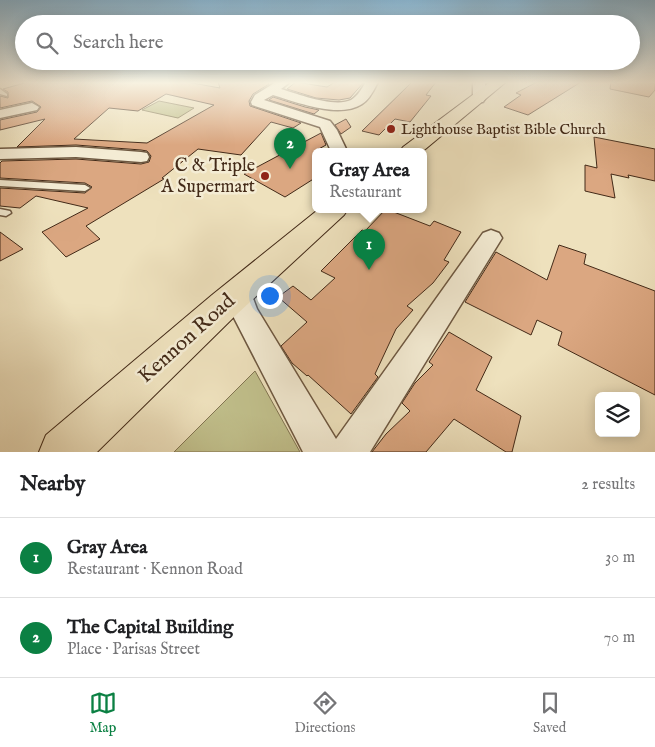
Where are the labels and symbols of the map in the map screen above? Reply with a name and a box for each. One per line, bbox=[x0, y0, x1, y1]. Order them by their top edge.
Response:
place label: Lighthouse Baptist Bible Church bbox=[401, 120, 606, 139]
marker: Lighthouse Baptist Bible Church bbox=[385, 123, 397, 135]
pin: 2 bbox=[274, 128, 306, 169]
place label: C & Triple A Supermart bbox=[160, 155, 255, 199]
marker: C & Triple A Supermart bbox=[259, 170, 271, 182]
pin: 1 bbox=[353, 229, 385, 270]
your location bbox=[257, 283, 283, 309]
street label: Kennon Road bbox=[133, 288, 242, 390]

